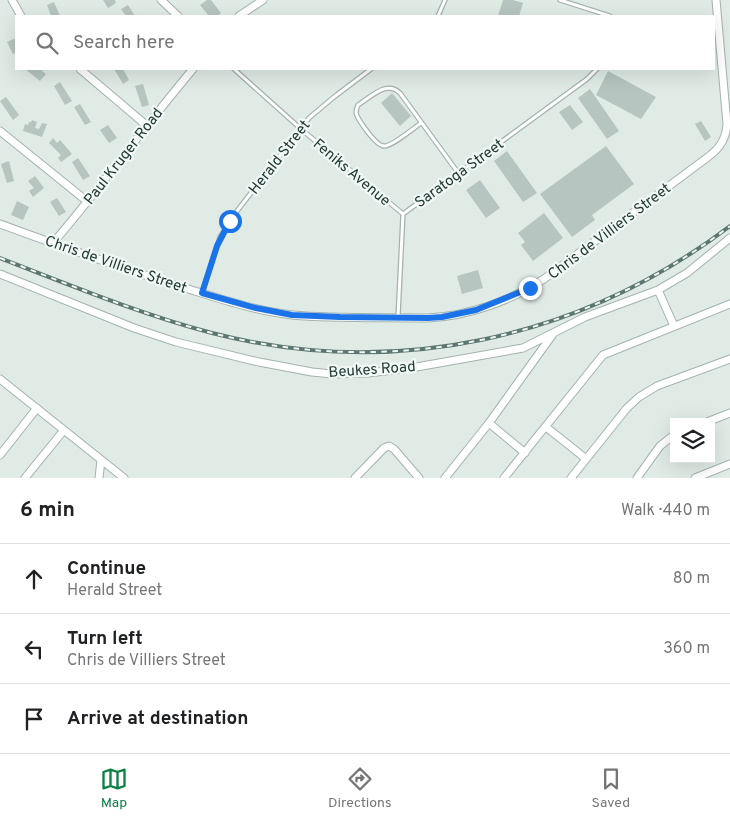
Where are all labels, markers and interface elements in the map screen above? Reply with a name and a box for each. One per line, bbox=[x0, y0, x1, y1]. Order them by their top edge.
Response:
search box bbox=[15, 15, 715, 70]
icon: search bbox=[33, 29, 61, 57]
text: Search here bbox=[73, 31, 175, 55]
street label: Paul Kruger Road bbox=[81, 105, 168, 209]
street label: Herald Street bbox=[245, 117, 315, 199]
street label: Feniks Avenue bbox=[308, 135, 394, 211]
street label: Saratoga Street bbox=[412, 135, 508, 213]
street label: Chris de Villiers Street bbox=[545, 180, 675, 285]
route start bbox=[219, 210, 242, 233]
street label: Chris de Villiers Street bbox=[42, 232, 189, 299]
route end bbox=[519, 277, 542, 300]
street label: Beukes Road bbox=[328, 358, 416, 383]
map controls bbox=[670, 418, 715, 463]
button: layers bbox=[670, 418, 715, 463]
text: 6 min bbox=[20, 497, 75, 524]
text: Walk · 440 m bbox=[621, 501, 710, 521]
text: Continue bbox=[67, 557, 146, 581]
icon: ahead bbox=[20, 565, 48, 593]
text: 80 m bbox=[673, 569, 710, 589]
text: Herald Street bbox=[67, 581, 162, 601]
text: Turn left bbox=[67, 627, 143, 651]
icon: left bbox=[20, 635, 48, 663]
text: 360 m bbox=[663, 639, 710, 659]
text: Chris de Villiers Street bbox=[67, 651, 226, 671]
icon: arrive bbox=[20, 705, 48, 733]
text: Arrive at destination bbox=[67, 707, 248, 731]
tab: Map bbox=[100, 765, 128, 812]
tab: Directions bbox=[328, 765, 392, 812]
tab: Saved bbox=[592, 765, 630, 812]

